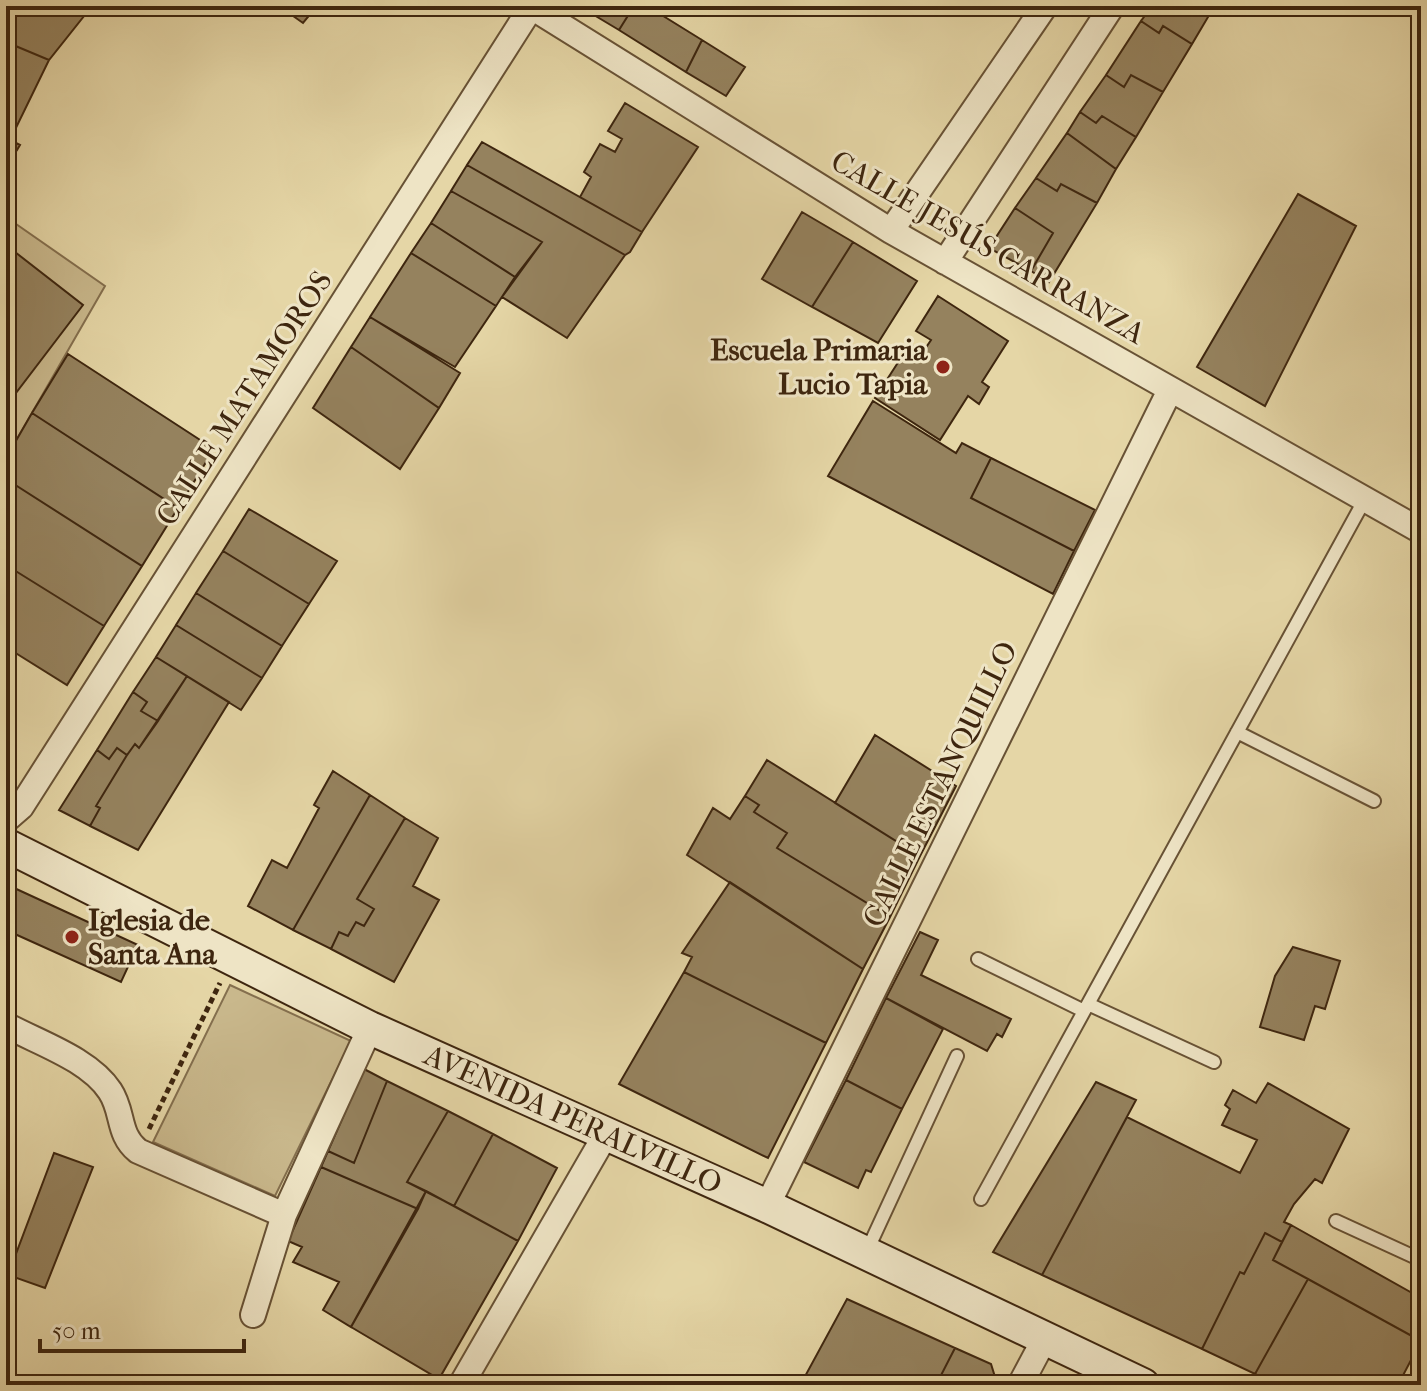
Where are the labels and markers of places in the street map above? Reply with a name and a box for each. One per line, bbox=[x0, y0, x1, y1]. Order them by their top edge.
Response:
place label: Escuela Primaria Lucio Tapia bbox=[710, 333, 928, 402]
marker: Escuela Primaria Lucio Tapia bbox=[934, 358, 952, 376]
place label: Iglesia de Santa Ana bbox=[88, 903, 217, 972]
marker: Iglesia de Santa Ana bbox=[63, 928, 81, 946]

